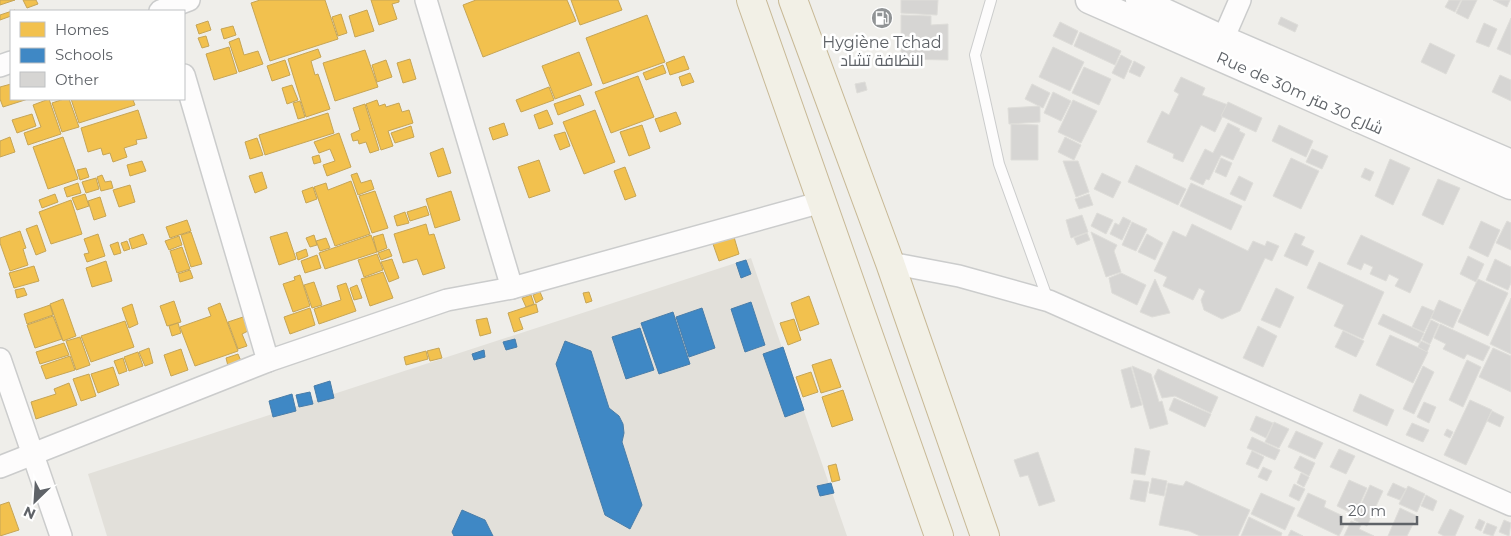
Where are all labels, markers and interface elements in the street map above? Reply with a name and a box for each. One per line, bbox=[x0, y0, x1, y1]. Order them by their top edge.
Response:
fuel station icon: Hygiène Tchad النظافة تشاد bbox=[870, 6, 894, 30]
legend bbox=[10, 10, 185, 100]
text: Homes bbox=[55, 20, 109, 39]
place label: Hygiène Tchad النظافة تشاد bbox=[822, 33, 942, 70]
text: Schools bbox=[55, 45, 113, 64]
street label: Rue de 30m شارع 30 متر bbox=[1213, 48, 1386, 140]
text: Other bbox=[55, 70, 99, 89]
north arrow bbox=[10, 476, 60, 526]
scale bar bbox=[1341, 494, 1417, 526]
text: 20 m bbox=[1348, 501, 1386, 520]
text: N bbox=[21, 502, 38, 523]

